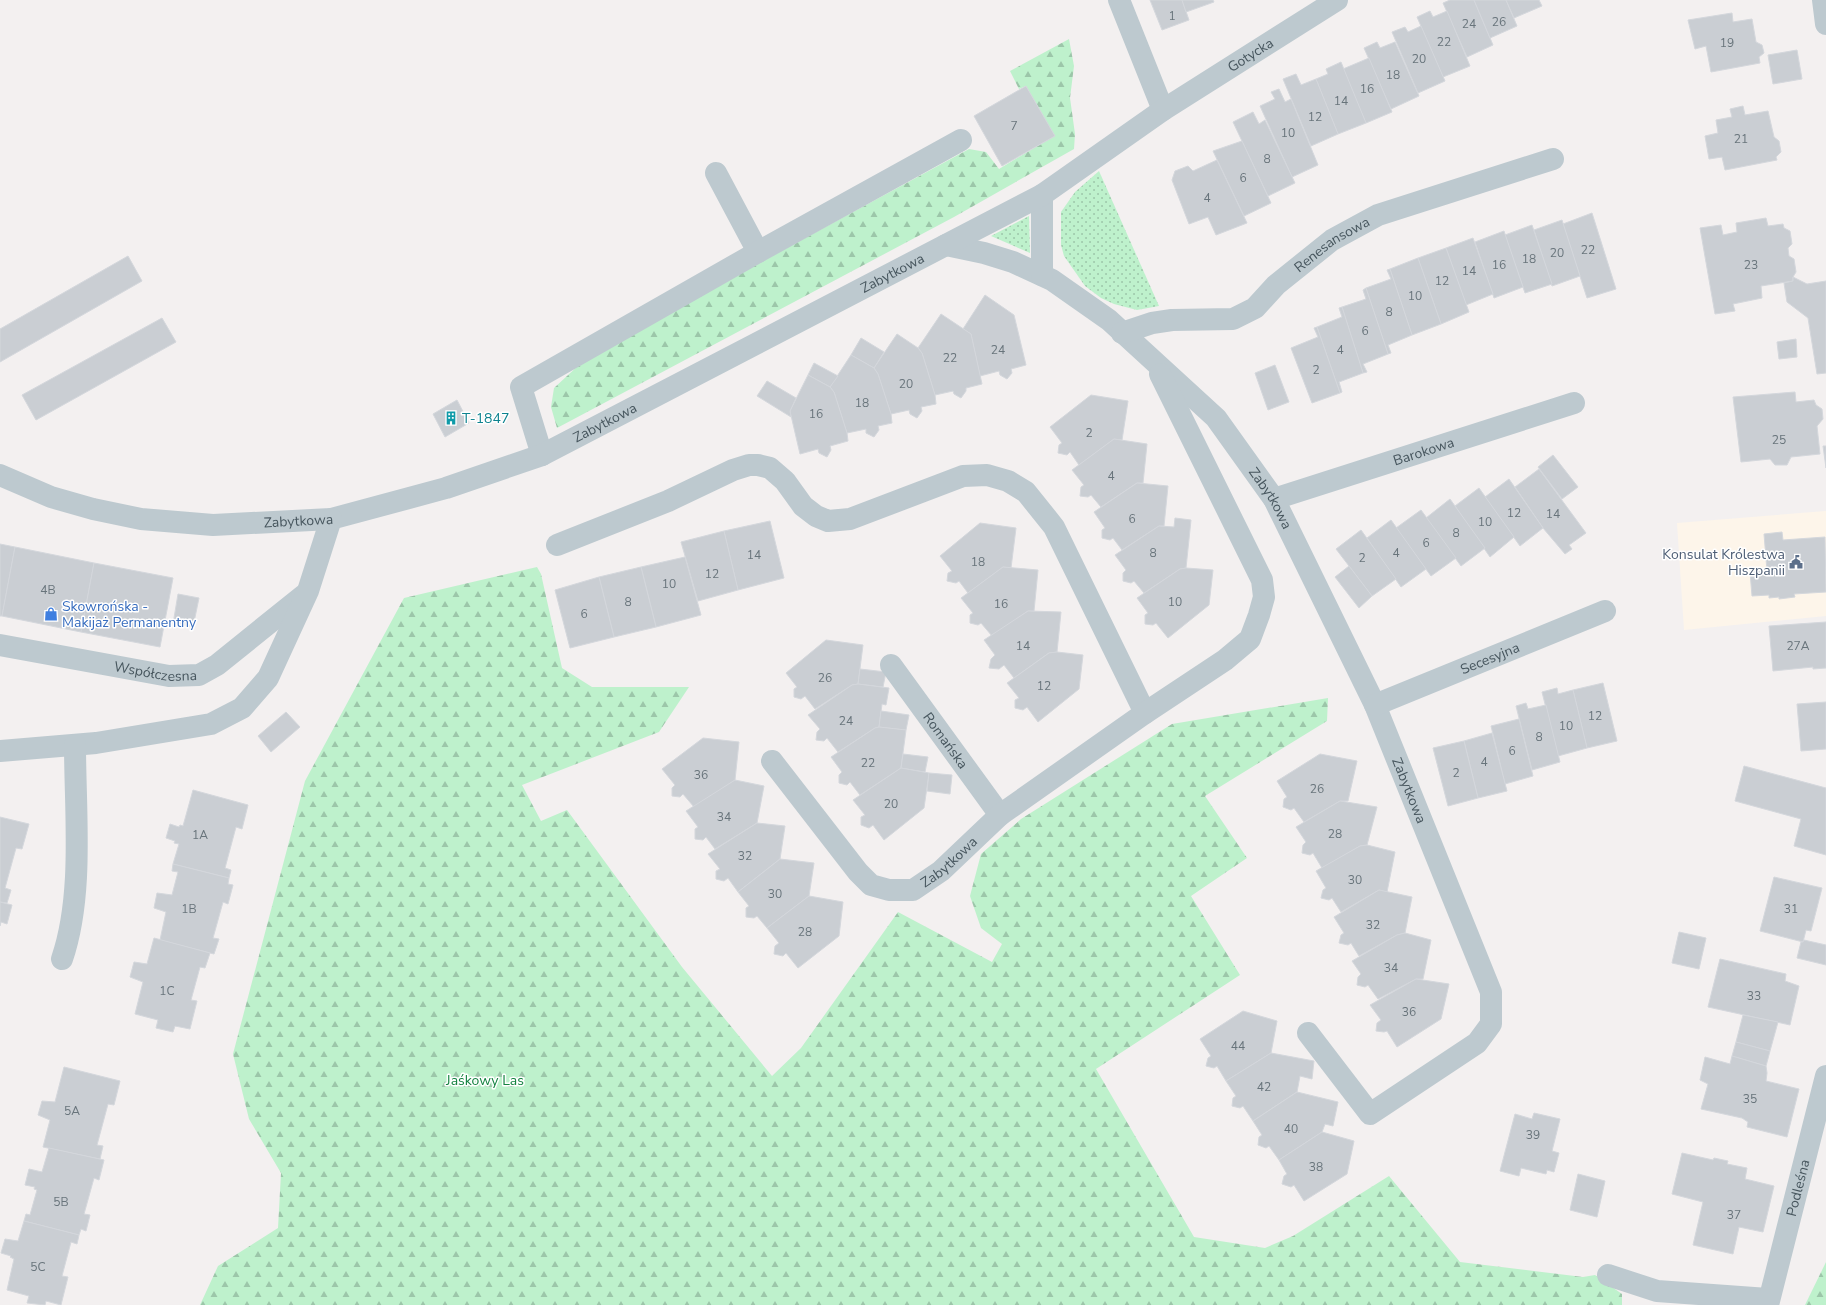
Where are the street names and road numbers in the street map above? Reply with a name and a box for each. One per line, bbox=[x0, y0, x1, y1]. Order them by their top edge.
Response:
street label: Gotycka bbox=[1224, 34, 1277, 77]
street label: Renesansowa bbox=[1290, 212, 1373, 277]
street label: Zabytkowa bbox=[857, 249, 928, 298]
street label: Zabytkowa bbox=[570, 398, 640, 447]
street label: Barokowa bbox=[1391, 433, 1457, 470]
street label: Zabytkowa bbox=[1244, 464, 1296, 532]
street label: Zabytkowa bbox=[263, 510, 334, 532]
street label: Secesyjna bbox=[1458, 638, 1522, 679]
street label: Współczesna bbox=[112, 657, 197, 686]
street label: Romańska bbox=[918, 708, 972, 773]
street label: Zabytkowa bbox=[1387, 755, 1431, 826]
street label: Zabytkowa bbox=[917, 833, 982, 892]
street label: Podleśna bbox=[1782, 1157, 1815, 1218]

